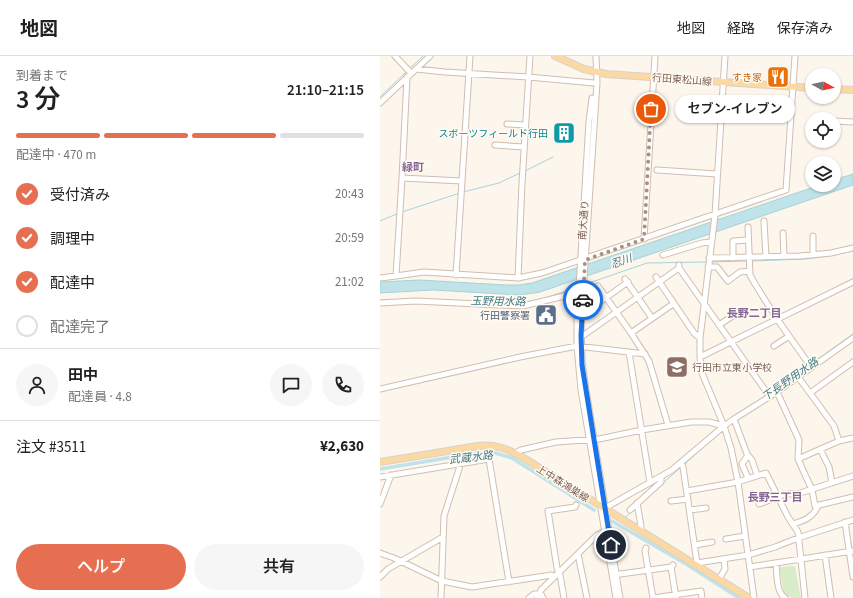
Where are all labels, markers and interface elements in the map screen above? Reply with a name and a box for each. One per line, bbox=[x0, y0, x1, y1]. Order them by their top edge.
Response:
text: 地図 bbox=[20, 16, 58, 43]
text: 地図 bbox=[677, 19, 705, 39]
text: 経路 bbox=[727, 19, 755, 39]
text: 保存済み bbox=[777, 19, 833, 39]
restaurant icon: すき家 bbox=[765, 64, 791, 90]
text: 到着まで bbox=[16, 67, 68, 85]
north arrow bbox=[805, 68, 841, 104]
map controls bbox=[805, 68, 841, 192]
street label: 行田東松山線 bbox=[652, 71, 712, 89]
place label: すき家 bbox=[732, 71, 762, 85]
text: 21:10–21:15 bbox=[287, 80, 364, 101]
text: 3 分 bbox=[16, 81, 61, 118]
pin bbox=[634, 92, 668, 126]
callout: セブン-イレブン bbox=[675, 95, 795, 123]
icon: bag bbox=[640, 98, 662, 120]
text: セブン-イレブン bbox=[687, 100, 783, 118]
button: locate bbox=[805, 112, 841, 148]
building icon: スポーツフィールド行田 bbox=[551, 120, 577, 146]
place label: スポーツフィールド行田 bbox=[438, 127, 548, 141]
text: 配達中 · 470 m bbox=[16, 146, 96, 164]
button: layers bbox=[805, 156, 841, 192]
district label: 緑町 bbox=[402, 160, 424, 175]
icon: check bbox=[16, 183, 38, 205]
text: 受付済み bbox=[50, 185, 110, 206]
text: 20:43 bbox=[335, 185, 364, 203]
street label: 南大通り bbox=[576, 200, 592, 241]
icon: check bbox=[16, 227, 38, 249]
text: 調理中 bbox=[50, 229, 95, 250]
text: 20:59 bbox=[335, 229, 364, 247]
water label: 忍川 bbox=[608, 250, 635, 272]
icon: check bbox=[16, 271, 38, 293]
text: 配達中 bbox=[50, 273, 95, 294]
text: 21:02 bbox=[335, 273, 364, 291]
courier bbox=[563, 280, 603, 320]
icon: car bbox=[572, 289, 594, 311]
water label: 玉野用水路 bbox=[470, 294, 527, 309]
public building icon: 行田警察署 bbox=[533, 302, 559, 328]
district label: 長野二丁目 bbox=[727, 306, 782, 321]
place label: 行田警察署 bbox=[480, 309, 530, 323]
text: 配達完了 bbox=[50, 317, 110, 338]
school or university icon: 行田市立東小学校 bbox=[664, 354, 690, 380]
water label: 下長野用水路 bbox=[759, 354, 822, 404]
place label: 行田市立東小学校 bbox=[692, 361, 772, 375]
button: person bbox=[16, 364, 58, 406]
button: chat bbox=[270, 364, 312, 406]
button: phone bbox=[322, 364, 364, 406]
text: 田中 bbox=[68, 365, 98, 386]
text: 配達員 · 4.8 bbox=[68, 388, 132, 406]
text: ¥2,630 bbox=[320, 436, 364, 457]
text: 注文 #3511 bbox=[16, 437, 86, 458]
water label: 武蔵水路 bbox=[448, 448, 495, 467]
street label: 上中森鴻巣線 bbox=[533, 462, 592, 506]
district label: 長野三丁目 bbox=[748, 490, 803, 505]
pin bbox=[594, 528, 628, 562]
icon: home bbox=[600, 534, 622, 556]
button: ヘルプ bbox=[16, 544, 186, 590]
button: 共有 bbox=[194, 544, 364, 590]

